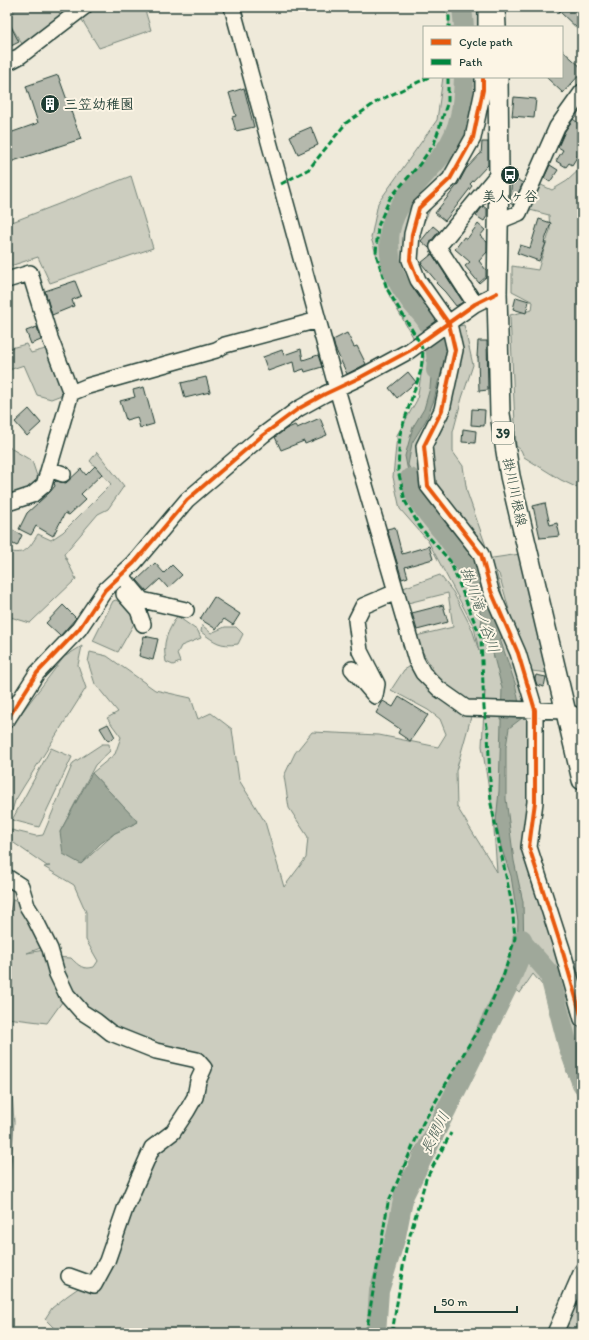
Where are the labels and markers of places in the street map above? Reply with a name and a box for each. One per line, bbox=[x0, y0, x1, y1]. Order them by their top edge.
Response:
building icon: 三笠幼稚園 bbox=[39, 93, 61, 115]
place label: 三笠幼稚園 bbox=[64, 96, 134, 113]
bus stop icon: 美人ヶ谷 bbox=[499, 164, 521, 186]
place label: 美人ヶ谷 bbox=[482, 188, 538, 205]

